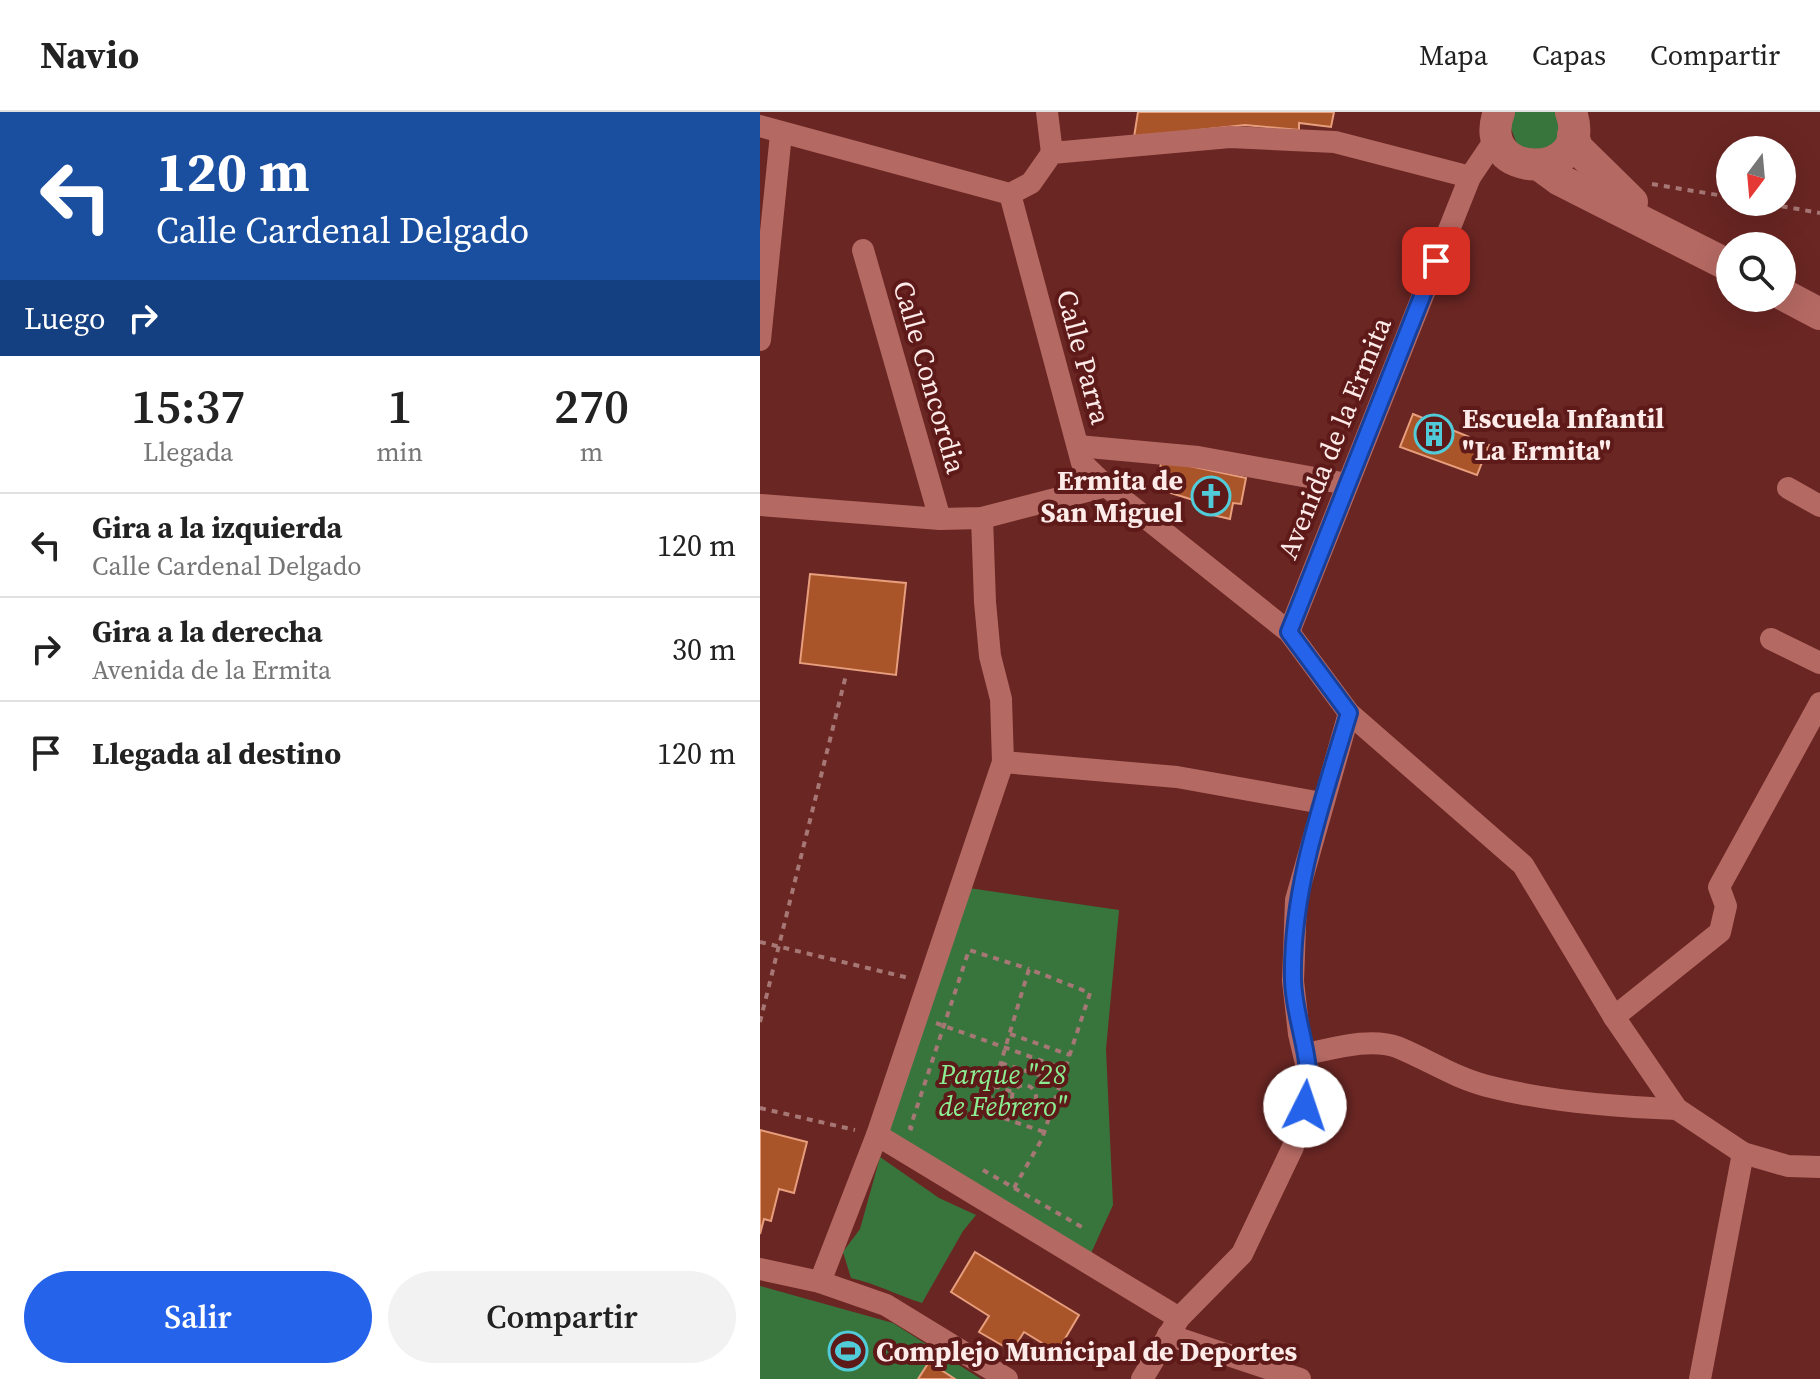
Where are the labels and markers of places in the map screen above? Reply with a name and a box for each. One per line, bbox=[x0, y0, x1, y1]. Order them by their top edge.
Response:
pin bbox=[1402, 227, 1470, 295]
place label: Escuela Infantil "La Ermita" bbox=[1462, 399, 1664, 469]
building icon: Escuela Infantil "La Ermita" bbox=[1413, 413, 1455, 455]
place label: Ermita de San Miguel bbox=[1041, 461, 1183, 531]
church icon: Ermita de San Miguel bbox=[1190, 475, 1232, 517]
sports icon: Complejo Municipal de Deportes bbox=[827, 1330, 869, 1372]
place label: Complejo Municipal de Deportes bbox=[876, 1332, 1298, 1370]

